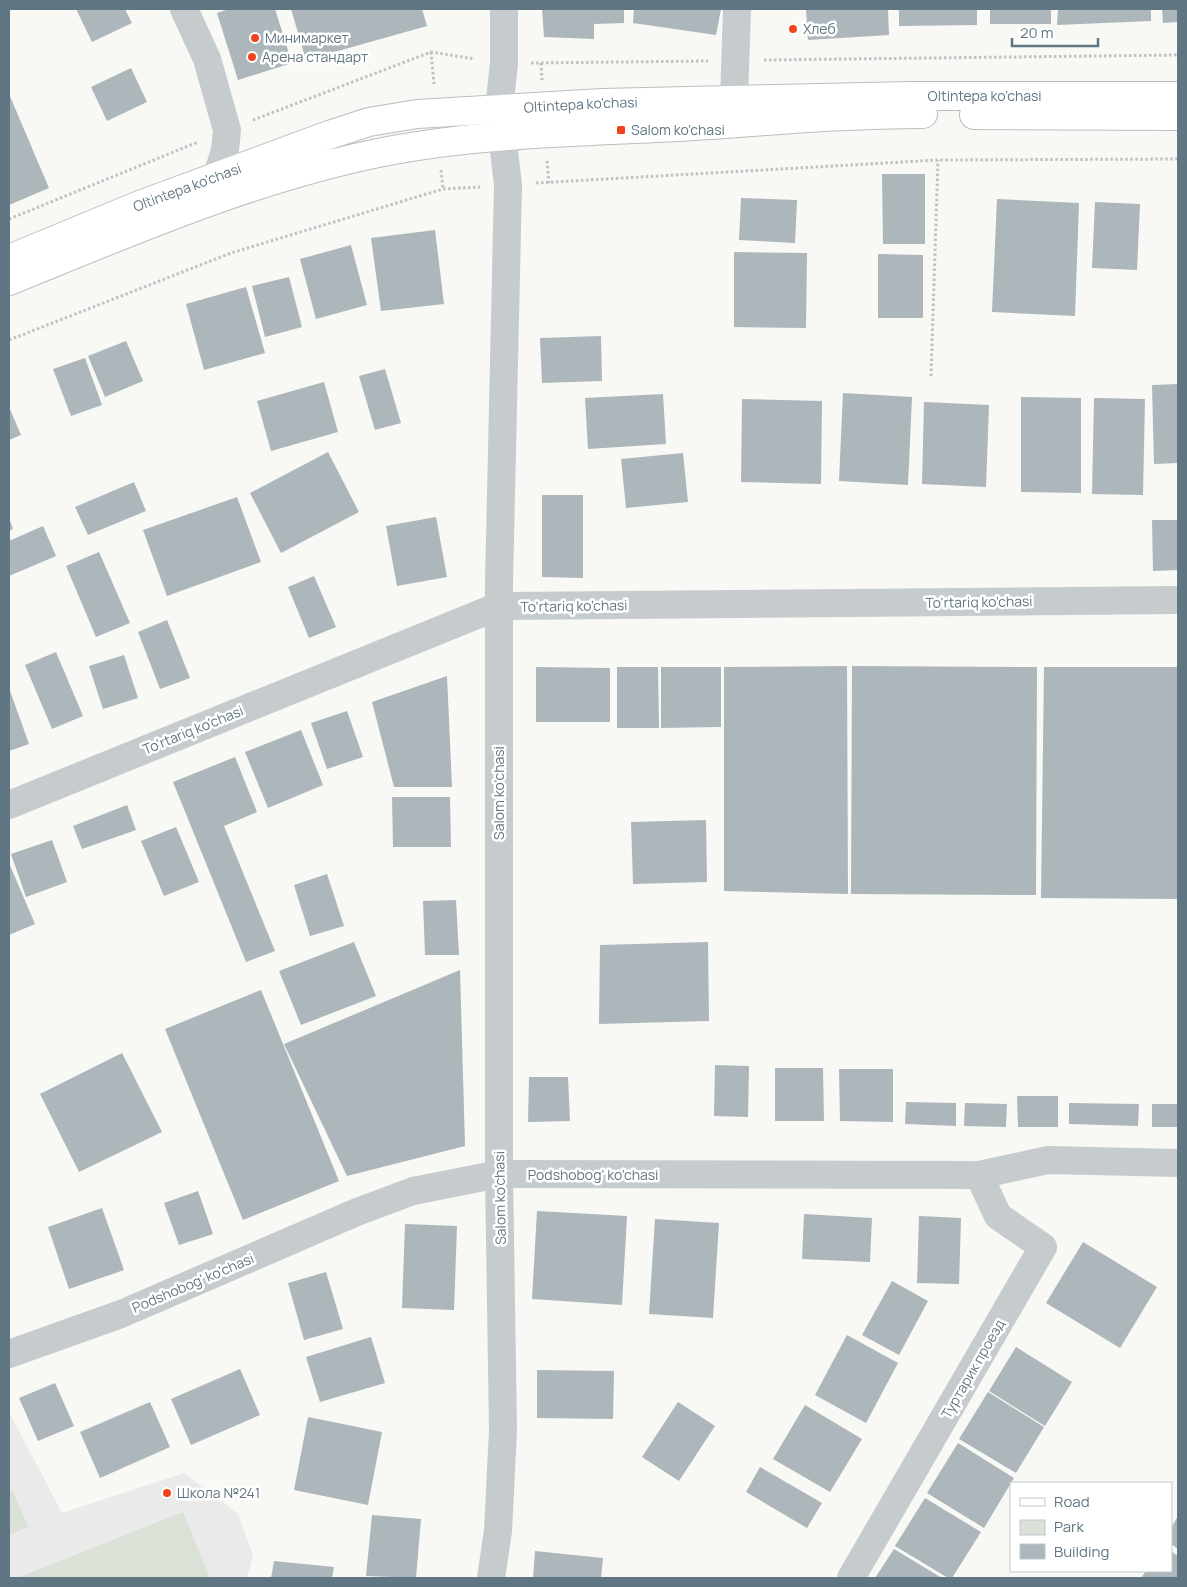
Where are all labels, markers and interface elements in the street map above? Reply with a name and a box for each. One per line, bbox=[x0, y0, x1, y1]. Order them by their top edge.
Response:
scale bar bbox=[1012, 15, 1098, 47]
place label: Хлеб bbox=[803, 19, 836, 38]
text: 20 m bbox=[1020, 22, 1053, 43]
marker: Хлеб bbox=[787, 23, 799, 35]
place label: Минимаркет bbox=[265, 28, 349, 47]
marker: Минимаркет bbox=[249, 32, 261, 44]
place label: Арена стандарт bbox=[262, 47, 368, 66]
marker: Арена стандарт bbox=[246, 51, 258, 63]
street label: Oltintepa ko'chasi bbox=[928, 86, 1042, 105]
street label: Oltintepa ko'chasi bbox=[523, 92, 638, 117]
place label: Salom ko'chasi bbox=[631, 120, 725, 139]
marker: Salom ko'chasi bbox=[615, 124, 627, 136]
street label: Oltintepa ko'chasi bbox=[130, 158, 244, 216]
street label: To'rtariq ko'chasi bbox=[925, 591, 1033, 612]
street label: To'rtariq ko'chasi bbox=[520, 595, 628, 616]
street label: To'rtariq ko'chasi bbox=[140, 701, 246, 758]
street label: Salom ko'chasi bbox=[489, 746, 508, 840]
street label: Salom ko'chasi bbox=[489, 1151, 510, 1245]
street label: Podshobog' ko'chasi bbox=[528, 1165, 658, 1184]
street label: Podshobog' ko'chasi bbox=[129, 1248, 257, 1317]
street label: Туртарик проезд bbox=[936, 1316, 1009, 1422]
legend bbox=[1010, 1482, 1172, 1572]
place label: Школа №241 bbox=[177, 1483, 260, 1502]
marker: Школа №241 bbox=[161, 1487, 173, 1499]
text: Road bbox=[1054, 1491, 1090, 1512]
text: Park bbox=[1054, 1516, 1084, 1537]
text: Building bbox=[1054, 1541, 1109, 1562]

